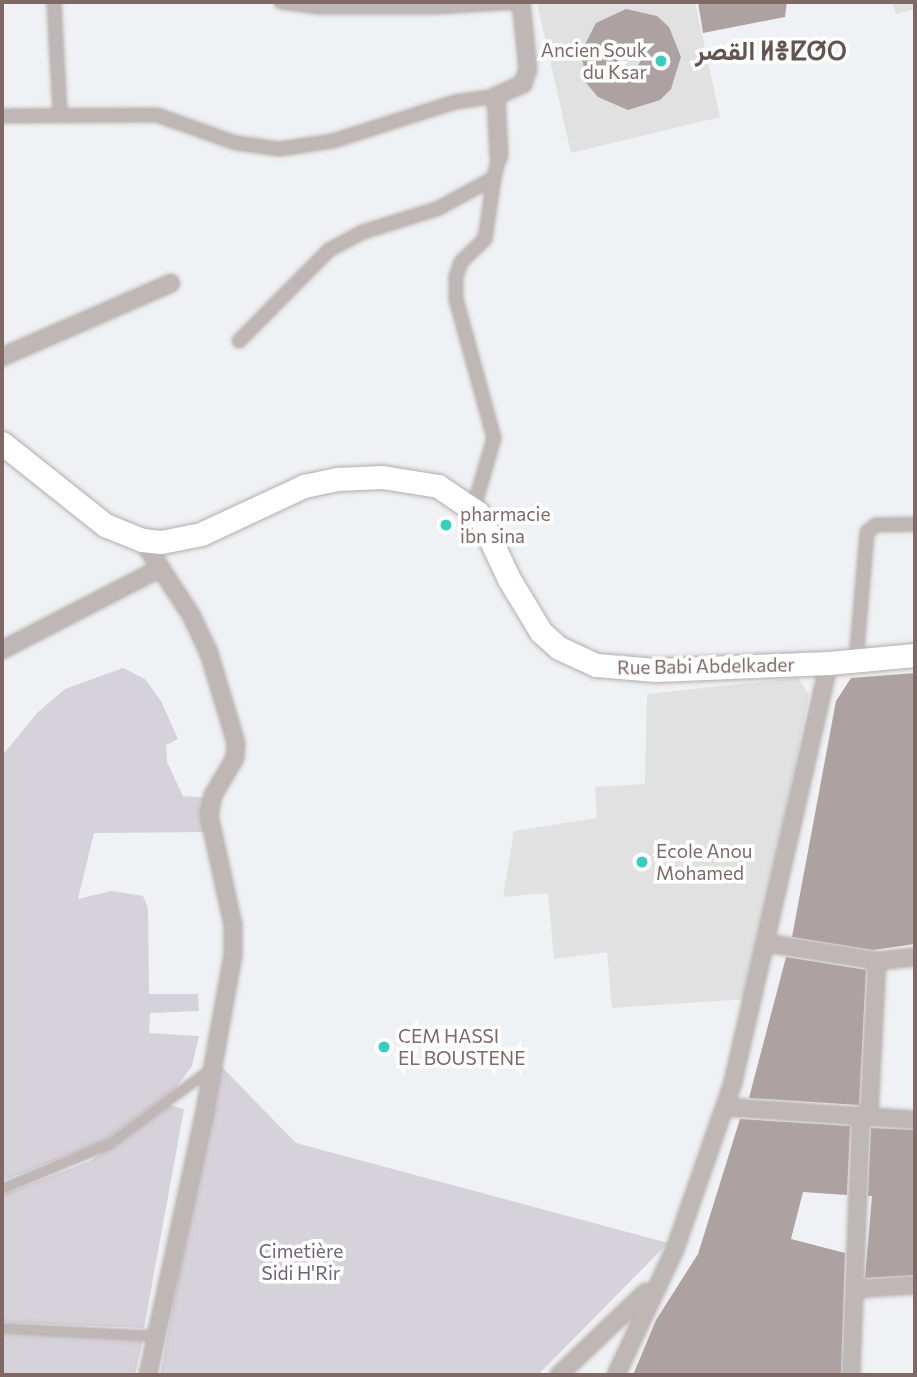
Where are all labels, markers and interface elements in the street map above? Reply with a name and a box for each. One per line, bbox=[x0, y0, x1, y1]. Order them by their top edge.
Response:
district label: القصر ⵍⴻⵇⵚⵔ bbox=[695, 34, 847, 66]
place label: Ancien Souk du Ksar bbox=[541, 39, 647, 83]
marker: Ancien Souk du Ksar bbox=[653, 53, 669, 69]
place label: pharmacie ibn sina bbox=[460, 503, 550, 547]
marker: pharmacie ibn sina bbox=[438, 517, 454, 533]
street label: Rue Babi Abdelkader bbox=[617, 653, 795, 679]
place label: Ecole Anou Mohamed bbox=[656, 840, 752, 884]
marker: Ecole Anou Mohamed bbox=[634, 854, 650, 870]
place label: CEM HASSI EL BOUSTENE bbox=[398, 1025, 525, 1069]
marker: CEM HASSI EL BOUSTENE bbox=[376, 1039, 392, 1055]
park label: Cimetière Sidi H'Rir bbox=[259, 1240, 343, 1284]

